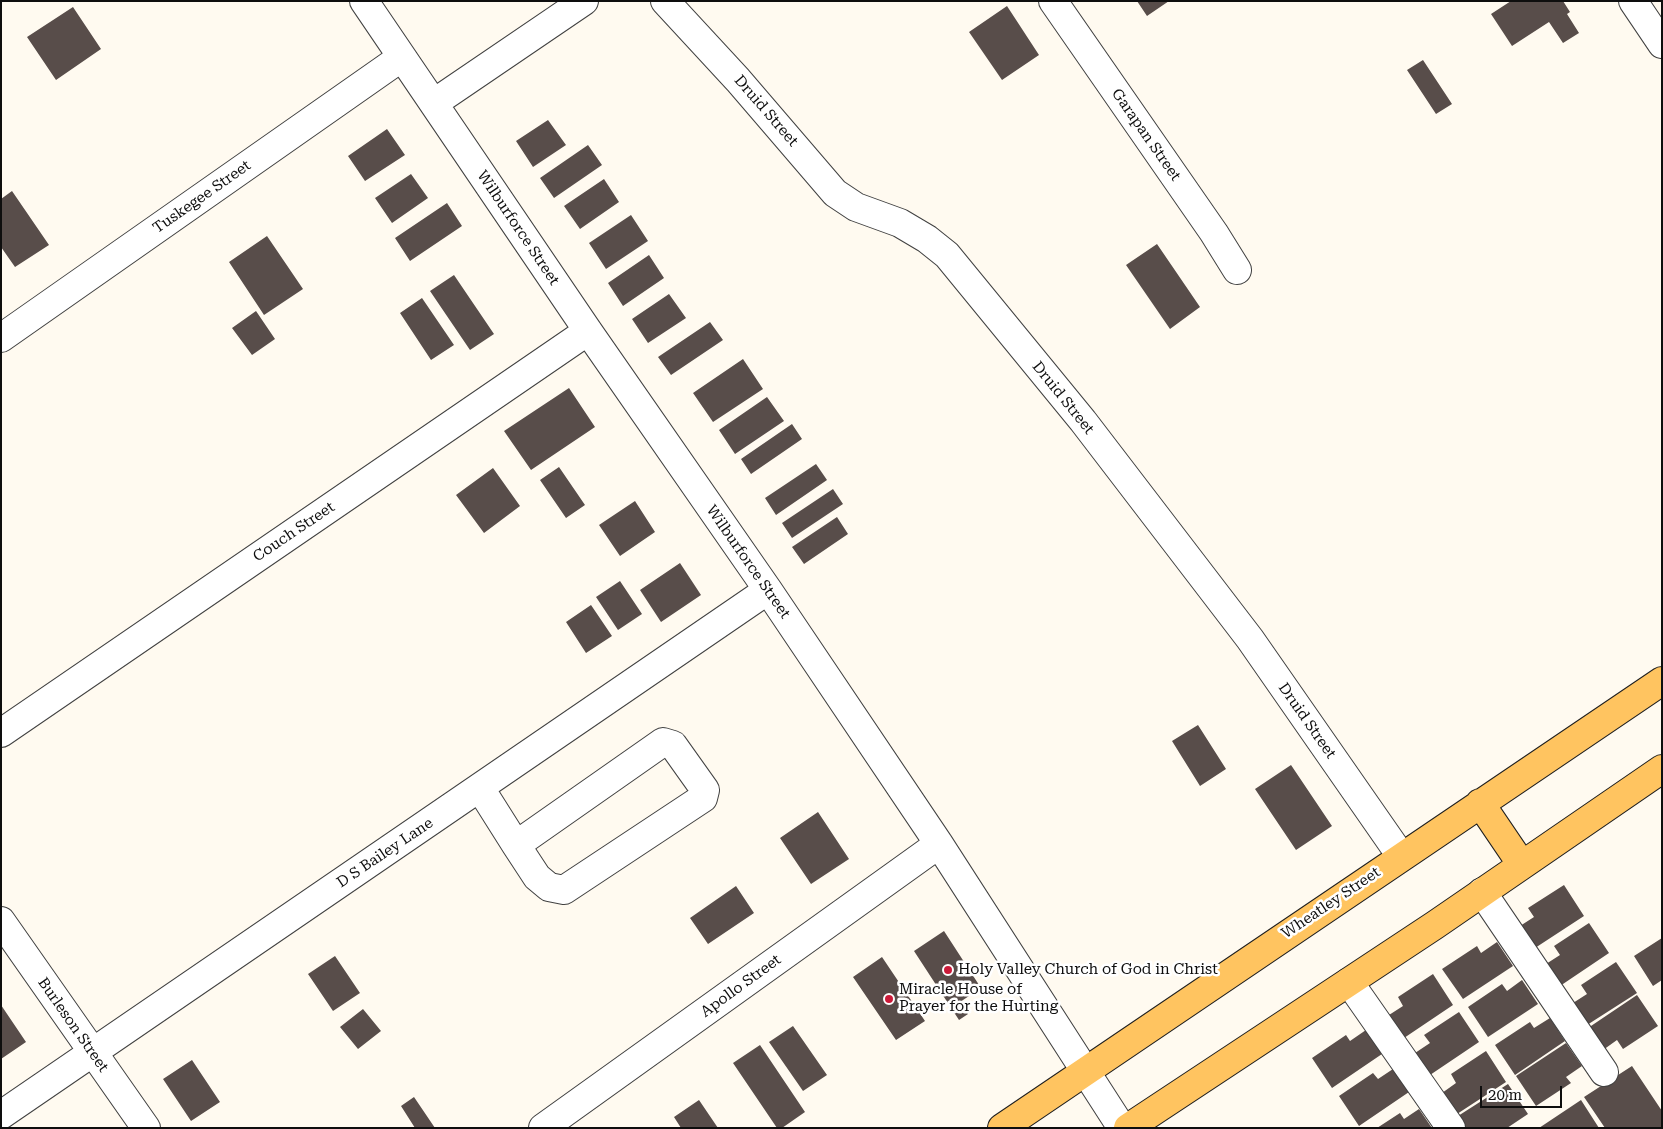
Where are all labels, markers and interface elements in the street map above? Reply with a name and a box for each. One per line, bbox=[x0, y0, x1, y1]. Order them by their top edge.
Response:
street label: Druid Street bbox=[730, 72, 802, 150]
street label: Garapan Street bbox=[1108, 85, 1184, 185]
street label: Tuskegee Street bbox=[150, 157, 254, 237]
street label: Wilburforce Street bbox=[473, 167, 563, 289]
street label: Druid Street bbox=[1028, 358, 1098, 438]
street label: Couch Street bbox=[250, 498, 338, 566]
street label: Wilburforce Street bbox=[702, 502, 794, 622]
street label: Druid Street bbox=[1274, 680, 1340, 762]
street label: D S Bailey Lane bbox=[333, 814, 437, 892]
street label: Wheatley Street bbox=[1278, 863, 1384, 943]
street label: Apollo Street bbox=[697, 951, 785, 1021]
place label: Holy Valley Church of God in Christ bbox=[958, 961, 1218, 979]
marker: Holy Valley Church of God in Christ bbox=[942, 964, 954, 976]
street label: Burleson Street bbox=[34, 974, 112, 1076]
place label: Miracle House of Prayer for the Hurting bbox=[899, 981, 1058, 1016]
marker: Miracle House of Prayer for the Hurting bbox=[883, 993, 895, 1005]
scale bar bbox=[1483, 1076, 1566, 1108]
text: 20 m bbox=[1488, 1086, 1522, 1104]

